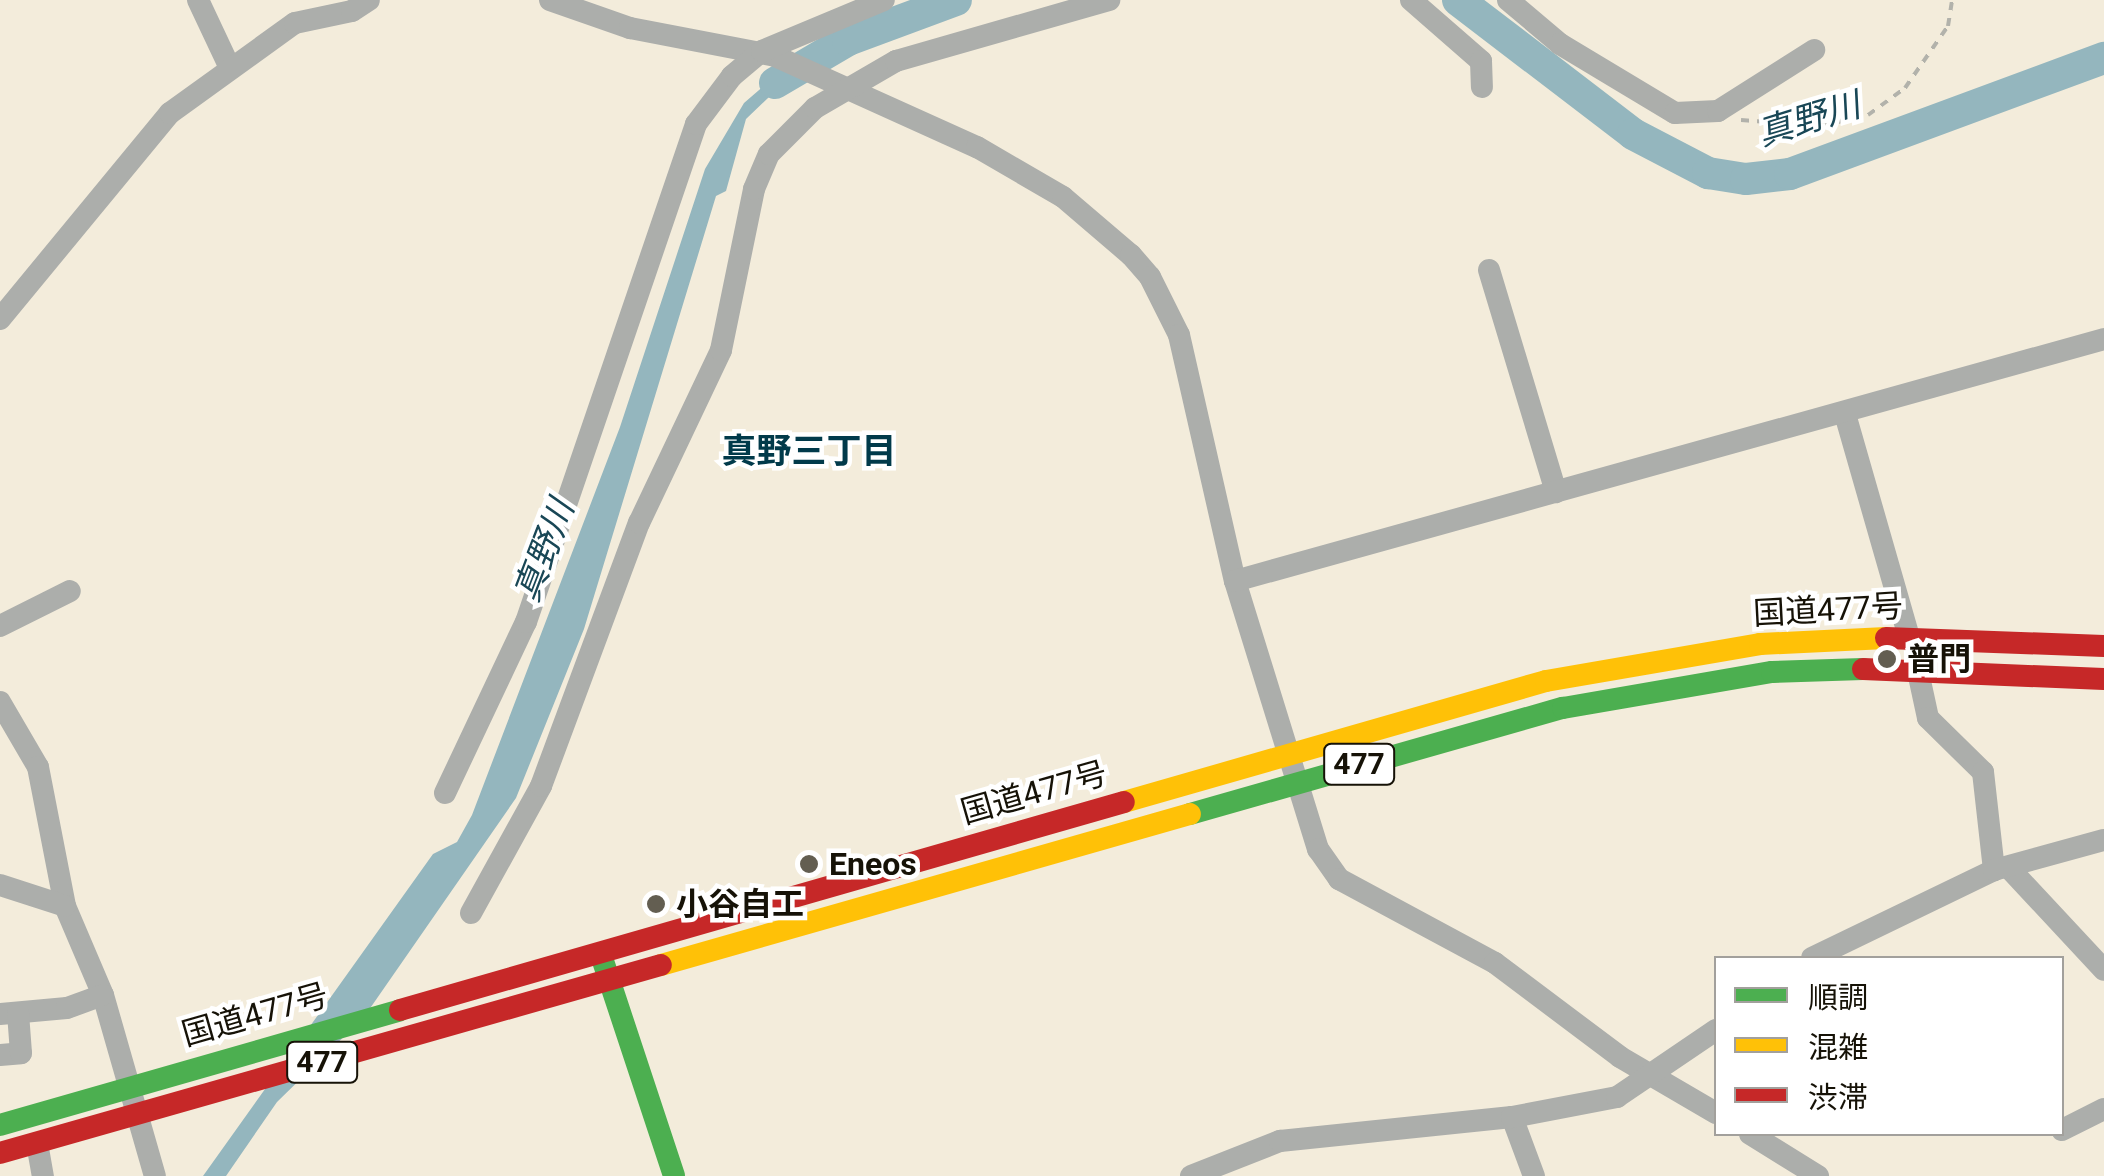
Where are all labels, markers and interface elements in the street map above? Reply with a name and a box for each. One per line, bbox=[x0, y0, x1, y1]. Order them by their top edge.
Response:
water label: 真野川 bbox=[1753, 85, 1865, 155]
district label: 真野三丁目 bbox=[722, 431, 896, 473]
water label: 真野川 bbox=[507, 494, 583, 608]
street label: 国道477号 bbox=[1752, 587, 1904, 633]
place label: 普門 bbox=[1907, 640, 1971, 678]
marker: 普門 bbox=[1876, 648, 1898, 670]
road number: 477 bbox=[1322, 739, 1396, 789]
street label: 国道477号 bbox=[957, 754, 1111, 832]
place label: Eneos bbox=[829, 845, 917, 883]
marker: Eneos bbox=[798, 853, 820, 875]
place label: 小谷自工 bbox=[676, 885, 804, 923]
marker: 小谷自工 bbox=[645, 893, 667, 915]
legend bbox=[1714, 956, 2064, 1136]
street label: 国道477号 bbox=[178, 976, 332, 1054]
text: 順調 bbox=[1808, 980, 1868, 1015]
text: 混雑 bbox=[1808, 1030, 1868, 1065]
road number: 477 bbox=[284, 1037, 360, 1087]
text: 渋滞 bbox=[1808, 1080, 1868, 1115]

